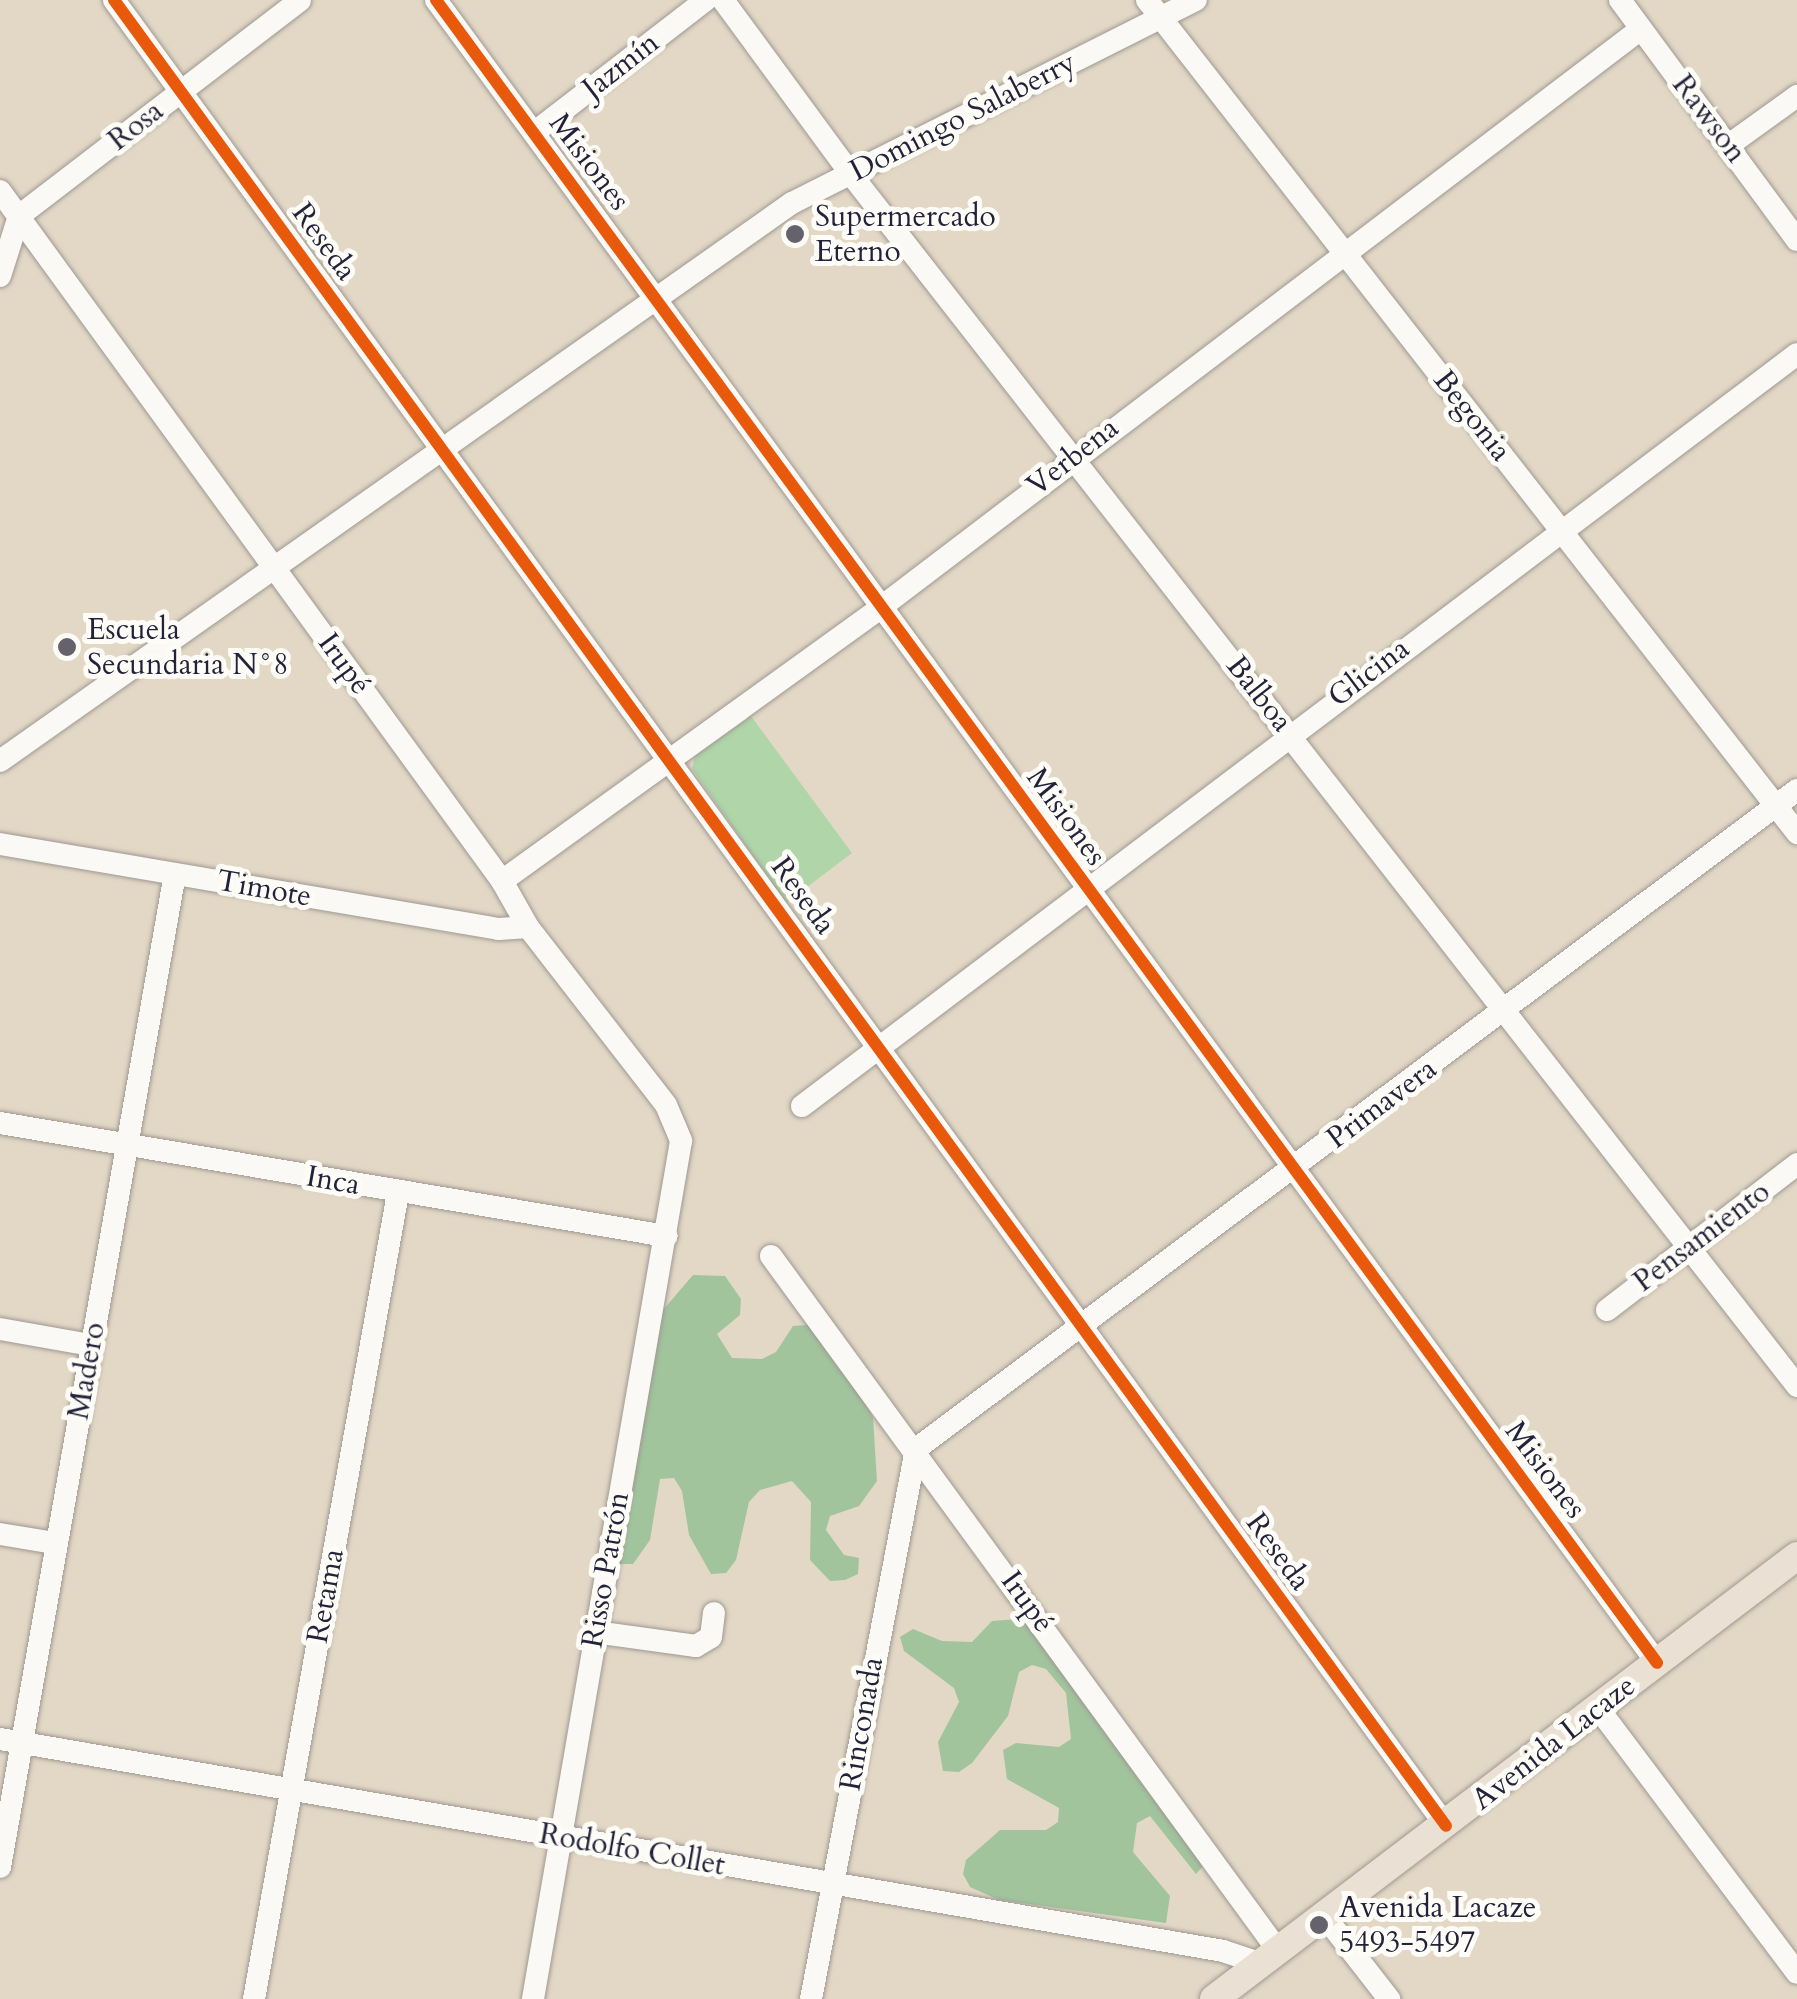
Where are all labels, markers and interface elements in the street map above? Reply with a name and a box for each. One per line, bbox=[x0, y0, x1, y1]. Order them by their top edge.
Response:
street label: Jazmín bbox=[575, 25, 667, 107]
street label: Domingo Salaberry bbox=[844, 45, 1082, 189]
street label: Rawson bbox=[1664, 68, 1754, 170]
street label: Rosa bbox=[101, 93, 171, 159]
street label: Misiones bbox=[541, 106, 637, 218]
street label: Reseda bbox=[284, 196, 364, 288]
place label: Supermercado Eterno bbox=[815, 199, 996, 270]
marker: Supermercado Eterno bbox=[784, 223, 806, 245]
street label: Begonia bbox=[1425, 363, 1519, 469]
street label: Verbena bbox=[1020, 410, 1126, 504]
place label: Escuela Secundaria N°8 bbox=[87, 612, 289, 682]
street label: Irupé bbox=[310, 626, 378, 702]
street label: Glicina bbox=[1321, 631, 1417, 715]
marker: Escuela Secundaria N°8 bbox=[56, 636, 78, 658]
street label: Balboa bbox=[1218, 649, 1300, 739]
street label: Misiones bbox=[1018, 761, 1114, 873]
street label: Reseda bbox=[763, 850, 843, 942]
street label: Timote bbox=[214, 863, 314, 915]
street label: Primavera bbox=[1320, 1051, 1444, 1157]
street label: Inca bbox=[303, 1159, 363, 1203]
street label: Pensamiento bbox=[1627, 1174, 1777, 1300]
street label: Madero bbox=[61, 1320, 113, 1422]
street label: Misiones bbox=[1497, 1414, 1593, 1526]
street label: Risso Patrón bbox=[575, 1489, 637, 1651]
street label: Reseda bbox=[1238, 1506, 1318, 1598]
street label: Retama bbox=[300, 1546, 352, 1646]
street label: Irupé bbox=[993, 1564, 1061, 1640]
street label: Rinconada bbox=[833, 1654, 891, 1794]
street label: Avenida Lacaze bbox=[1465, 1668, 1643, 1818]
street label: Rodolfo Collet bbox=[536, 1816, 728, 1884]
place label: Avenida Lacaze 5493-5497 bbox=[1339, 1890, 1536, 1960]
marker: Avenida Lacaze 5493-5497 bbox=[1308, 1914, 1330, 1936]

